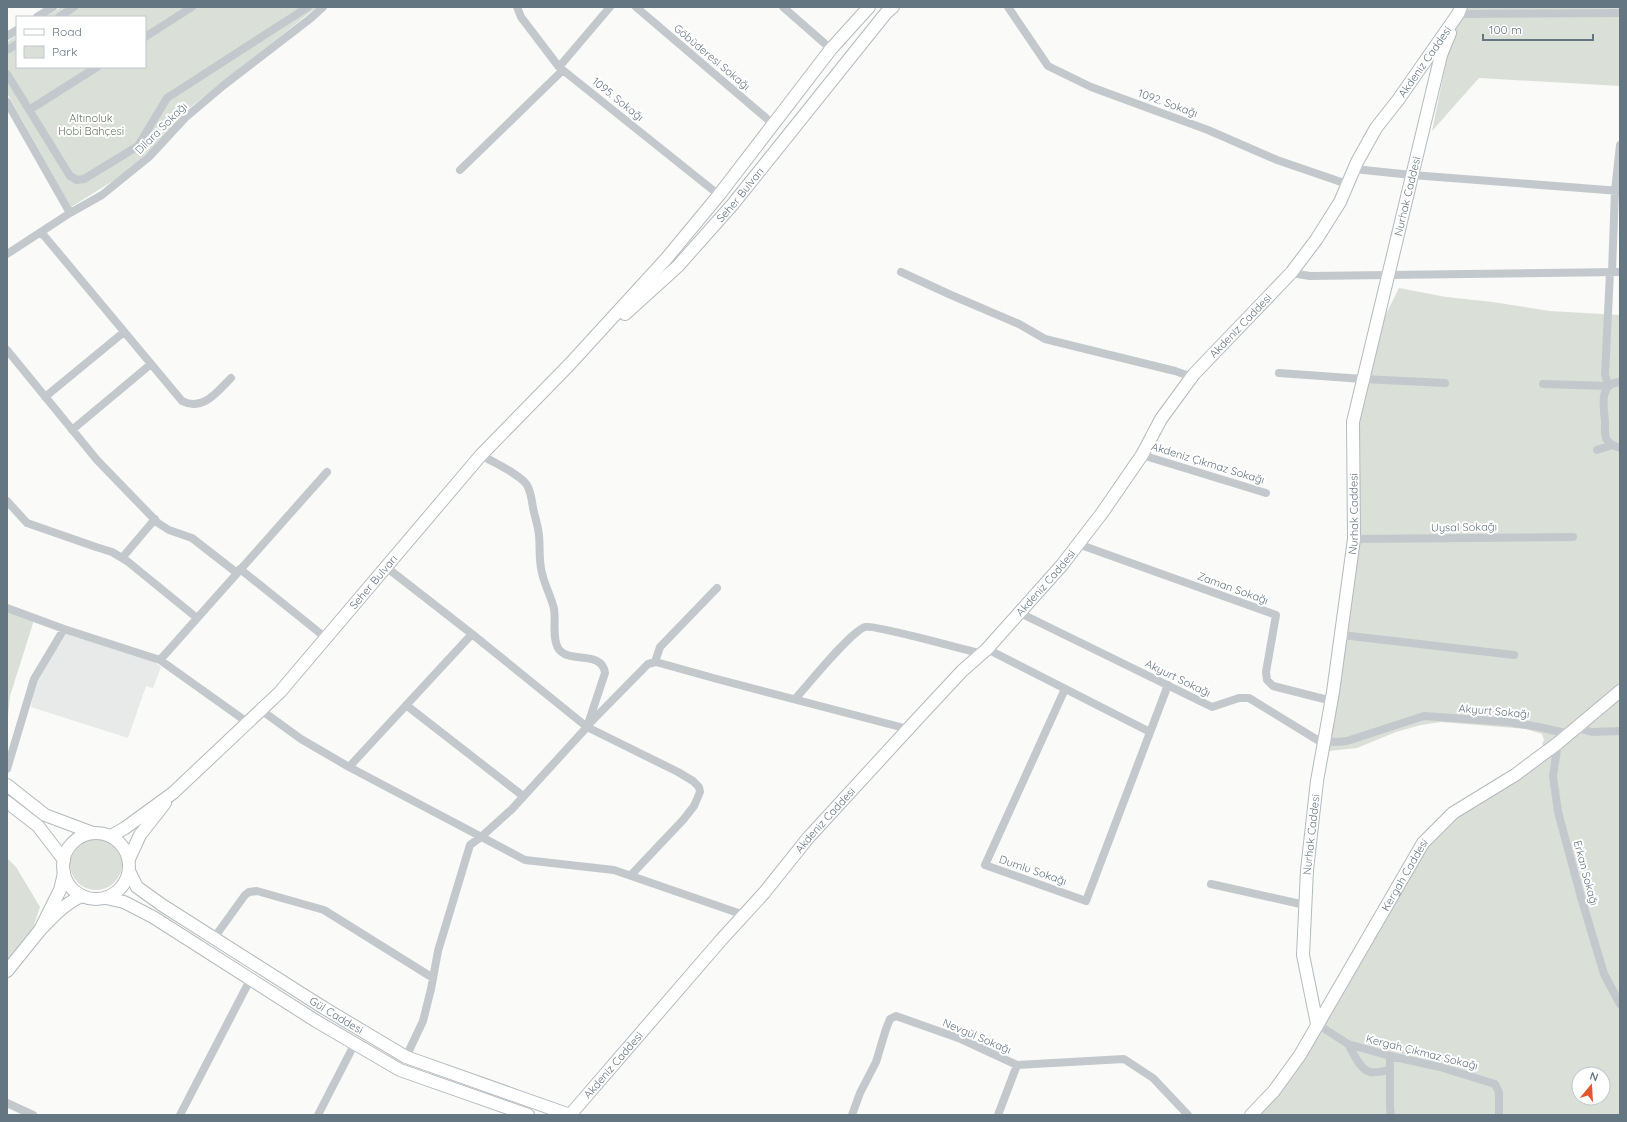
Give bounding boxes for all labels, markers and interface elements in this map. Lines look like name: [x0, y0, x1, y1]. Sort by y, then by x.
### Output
legend: [16, 16, 146, 68]
scale bar: [1483, 16, 1593, 42]
street label: Göbüderesi Sokağı: [671, 21, 753, 93]
text: 100 m: [1489, 22, 1522, 37]
street label: Akdeniz Caddesi: [1395, 23, 1454, 100]
text: Road: [52, 24, 82, 39]
text: Park: [52, 44, 77, 59]
street label: 1095. Sokağı: [589, 74, 647, 124]
street label: 1092. Sokağı: [1136, 86, 1200, 120]
street label: Dilara Sokağı: [132, 99, 190, 157]
park label: Altınoluk Hobi Bahçesi: [58, 111, 124, 138]
street label: Nurhak Caddesi: [1391, 155, 1423, 237]
street label: Seher Bulvarı: [713, 164, 767, 225]
street label: Akdeniz Caddesi: [1206, 291, 1274, 361]
street label: Akdeniz Çıkmaz Sokağı: [1150, 439, 1266, 487]
street label: Nurhak Caddesi: [1345, 473, 1361, 555]
street label: Uysal Sokağı: [1431, 519, 1497, 535]
street label: Akdeniz Caddesi: [1013, 547, 1078, 619]
street label: Seher Bulvarı: [346, 552, 400, 612]
street label: Zaman Sokağı: [1196, 569, 1270, 607]
street label: Akyurt Sokağı: [1143, 656, 1213, 700]
street label: Akyurt Sokağı: [1458, 701, 1530, 721]
street label: Akdeniz Caddesi: [792, 784, 858, 856]
street label: Nurhak Caddesi: [1300, 794, 1322, 875]
street label: Kergah Caddesi: [1378, 835, 1431, 913]
street label: Erkan Sokağı: [1571, 839, 1601, 907]
street label: Dumlu Sokağı: [997, 852, 1069, 888]
street label: Gül Caddesi: [307, 994, 366, 1037]
street label: Nevgül Sokağı: [941, 1015, 1013, 1057]
street label: Akdeniz Caddesi: [580, 1029, 646, 1101]
street label: Kergah Çıkmaz Sokağı: [1364, 1031, 1480, 1073]
north arrow: [1571, 1066, 1611, 1106]
text: N: [1588, 1069, 1600, 1084]

